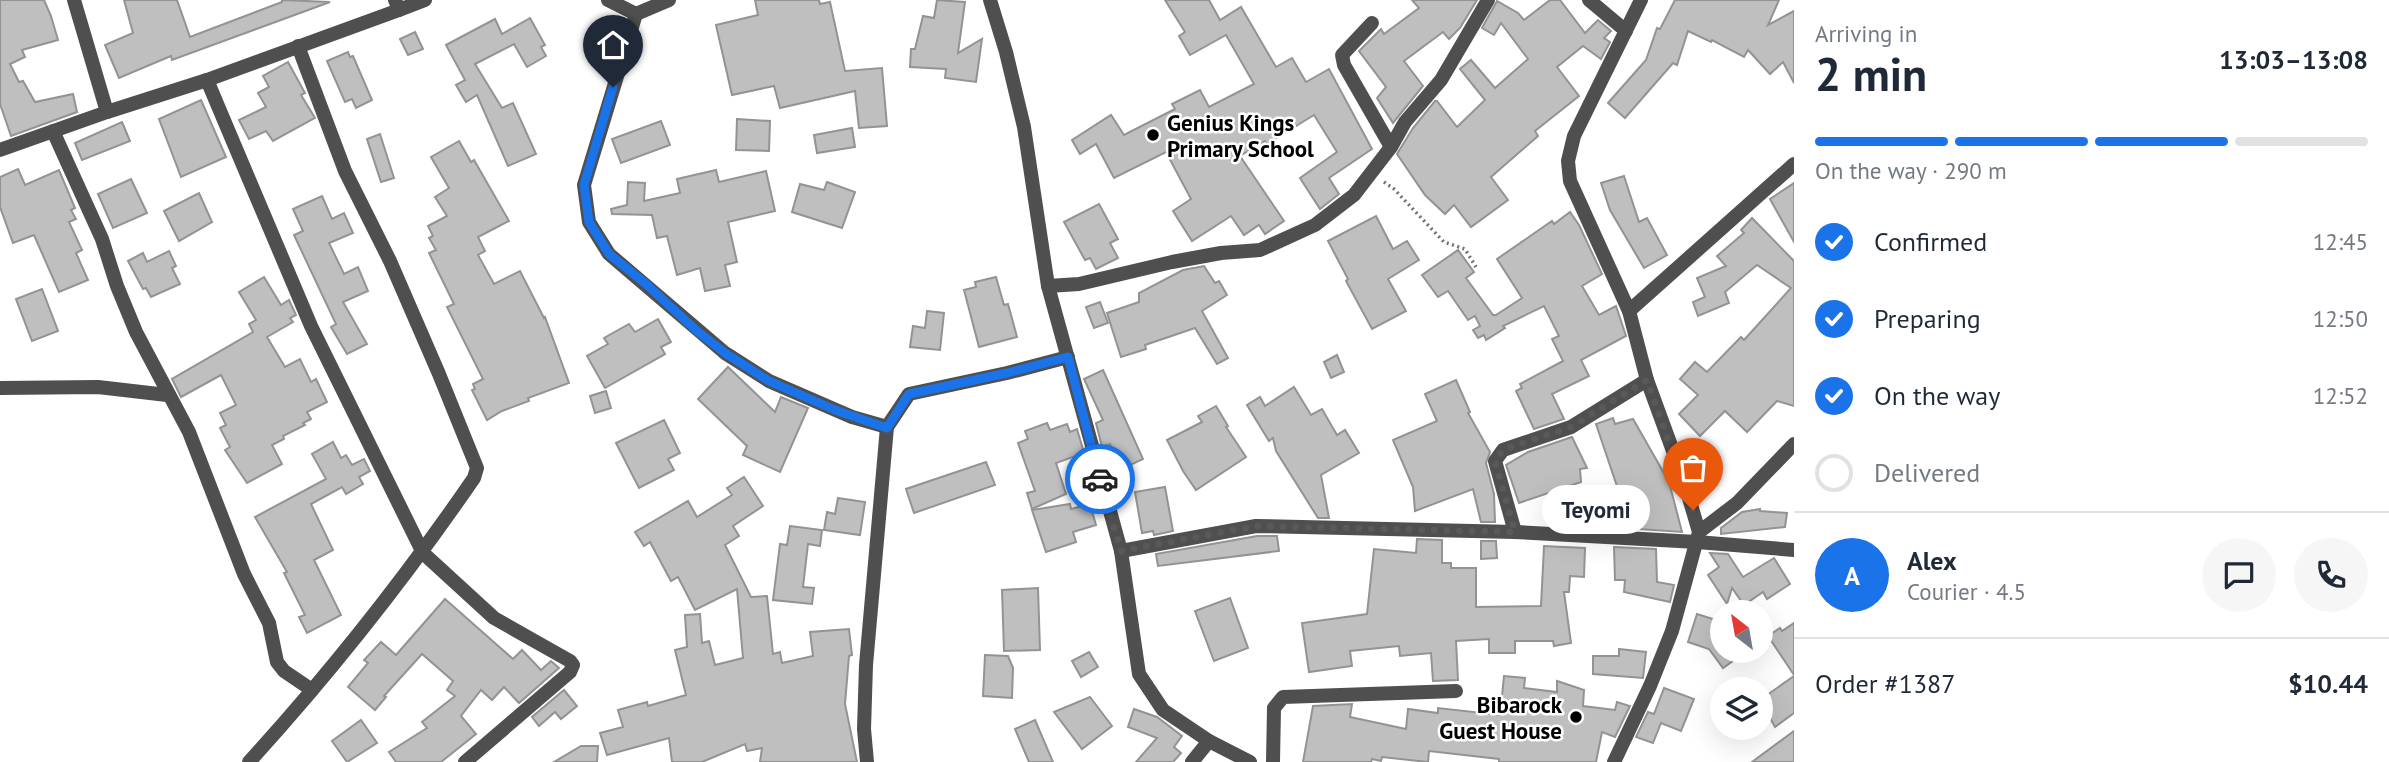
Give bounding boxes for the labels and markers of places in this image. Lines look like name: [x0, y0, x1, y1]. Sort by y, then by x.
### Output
pin: [583, 15, 643, 87]
place label: Genius Kings Primary School: [1167, 108, 1314, 163]
marker: Genius Kings Primary School: [1145, 127, 1161, 143]
pin: [1663, 438, 1723, 510]
callout: Teyomi: [1542, 486, 1651, 534]
place label: Bibarock Guest House: [1439, 690, 1563, 745]
marker: Bibarock Guest House: [1568, 709, 1584, 725]

